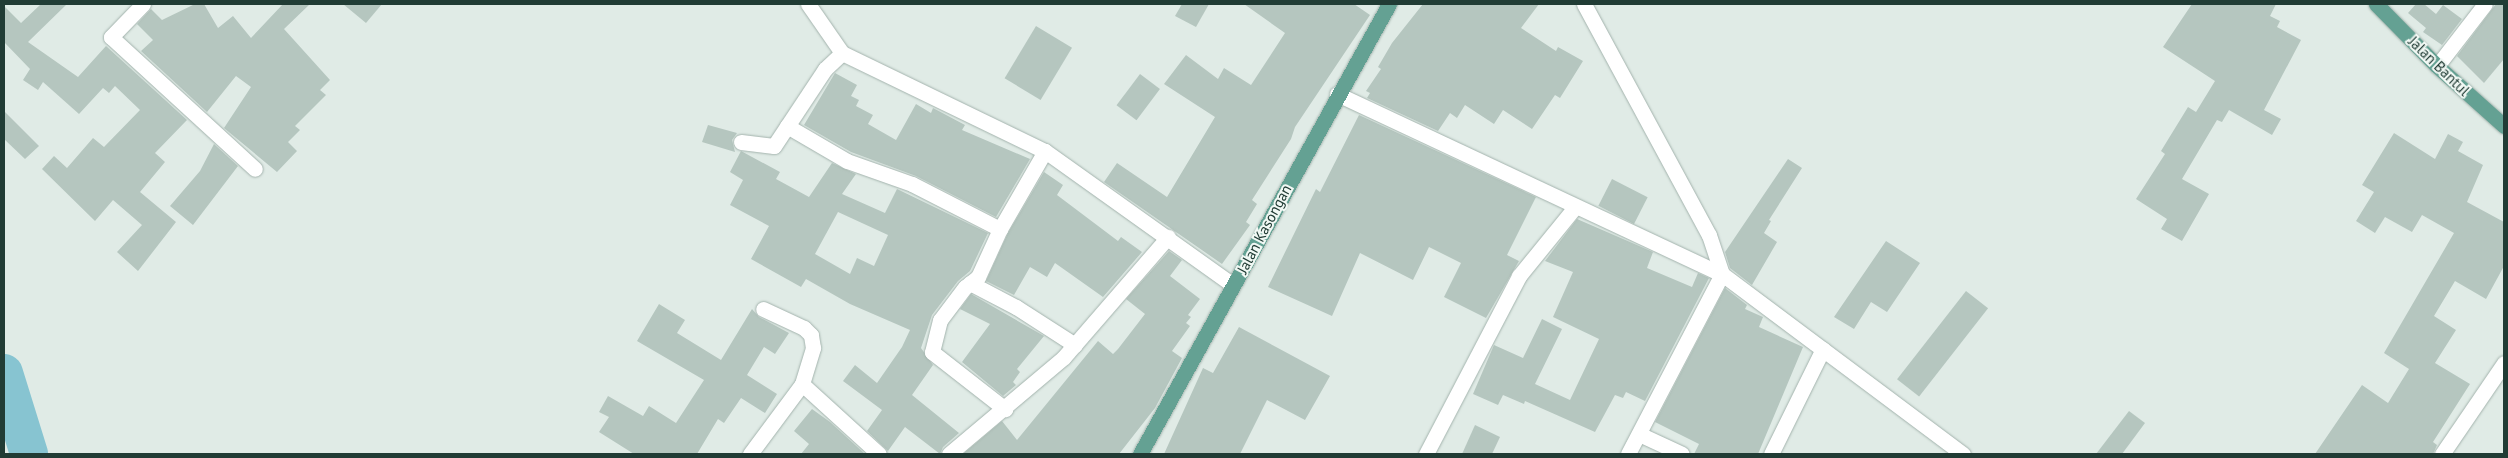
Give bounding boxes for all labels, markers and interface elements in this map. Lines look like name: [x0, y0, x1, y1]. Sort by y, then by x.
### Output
street label: Jalan Bantul: [2405, 33, 2473, 99]
street label: Jalan Kasongan: [1233, 181, 1295, 277]

